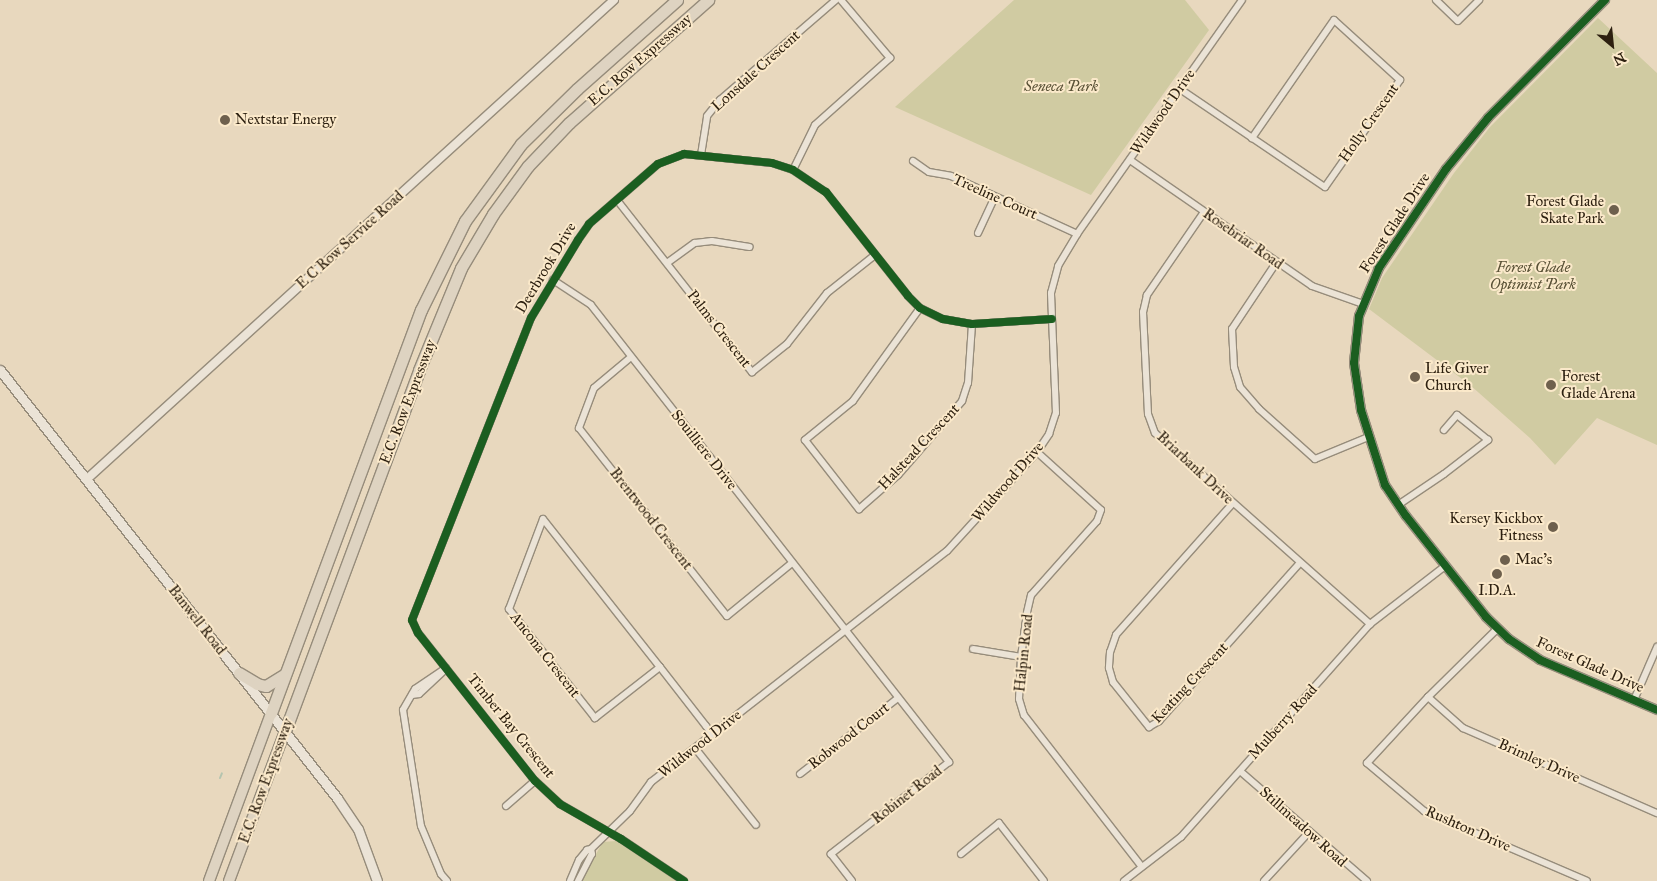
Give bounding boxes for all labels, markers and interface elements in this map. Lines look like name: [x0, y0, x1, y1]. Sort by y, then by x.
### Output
street label: E.C. Row Expressway: [584, 10, 696, 110]
north arrow: [1587, 20, 1637, 70]
street label: Lonsdale Crescent: [708, 26, 804, 116]
text: N: [1610, 48, 1629, 69]
street label: Wildwood Drive: [1127, 66, 1199, 158]
park label: Seneca Park: [1024, 78, 1098, 96]
street label: Holly Crescent: [1335, 80, 1403, 166]
place label: Nextstar Energy: [235, 111, 336, 129]
marker: Nextstar Energy: [219, 114, 231, 126]
street label: Forest Glade Drive: [1356, 169, 1434, 277]
street label: Treeline Court: [950, 170, 1040, 224]
street label: E C Row Service Road: [293, 187, 407, 293]
place label: Forest Glade Skate Park: [1526, 192, 1604, 227]
marker: Forest Glade Skate Park: [1608, 204, 1620, 216]
street label: Rosebriar Road: [1199, 205, 1287, 273]
street label: Deerbrook Drive: [512, 219, 580, 317]
park label: Forest Glade Optimist Park: [1490, 258, 1576, 293]
street label: Palms Crescent: [683, 287, 755, 371]
street label: E.C. Row Expressway: [376, 337, 440, 467]
place label: Life Giver Church: [1425, 359, 1488, 394]
place label: Forest Glade Arena: [1561, 367, 1636, 402]
marker: Life Giver Church: [1409, 371, 1421, 383]
marker: Forest Glade Arena: [1545, 379, 1557, 391]
street label: Halstead Crescent: [875, 400, 963, 494]
street label: Souilliere Drive: [667, 406, 741, 494]
street label: Briarbank Drive: [1153, 428, 1237, 508]
street label: Wildwood Drive: [968, 438, 1048, 526]
street label: Brentwood Crescent: [606, 465, 696, 573]
place label: Kersey Kickbox Fitness: [1449, 509, 1543, 544]
marker: Kersey Kickbox Fitness: [1547, 521, 1559, 533]
place label: Mac's: [1515, 551, 1552, 569]
marker: Mac's: [1499, 554, 1511, 566]
marker: I.D.A.: [1491, 568, 1503, 580]
street label: Banwell Road: [164, 582, 230, 658]
place label: I.D.A.: [1478, 582, 1516, 600]
street label: Ancona Crescent: [506, 609, 584, 701]
street label: Halpin Road: [1011, 613, 1037, 693]
street label: Forest Glade Drive: [1533, 633, 1647, 697]
street label: Keating Crescent: [1148, 639, 1232, 727]
street label: Timber Bay Crescent: [463, 670, 559, 782]
street label: Mulberry Road: [1245, 681, 1321, 763]
street label: Robwood Court: [805, 699, 893, 773]
street label: Wildwood Drive: [655, 706, 745, 782]
street label: E.C. Row Expressway: [235, 716, 297, 846]
street label: Brimley Drive: [1495, 735, 1583, 787]
street label: Robinet Road: [868, 762, 946, 828]
street label: Stillmeadow Road: [1256, 783, 1350, 871]
street label: Rushton Drive: [1423, 802, 1513, 856]

